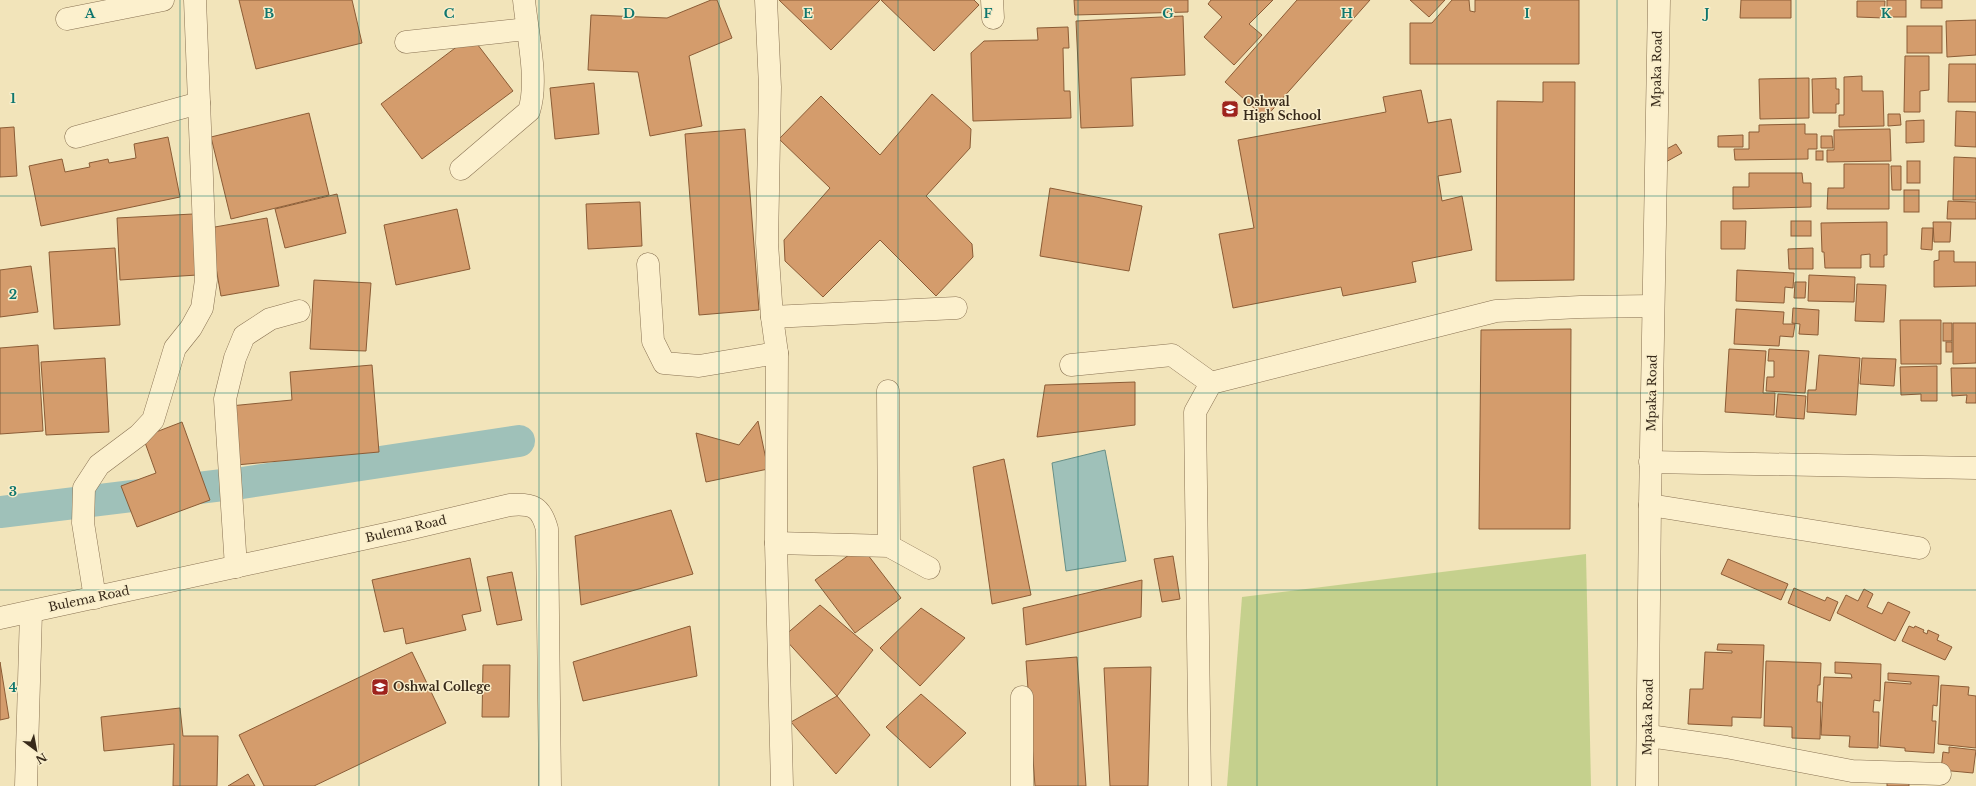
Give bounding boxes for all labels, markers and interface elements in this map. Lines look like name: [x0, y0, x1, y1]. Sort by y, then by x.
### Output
text: A: [84, 5, 96, 22]
text: B: [264, 5, 274, 22]
text: C: [444, 5, 455, 22]
text: D: [623, 5, 635, 22]
text: E: [803, 5, 813, 22]
text: F: [984, 5, 993, 22]
text: G: [1162, 5, 1174, 22]
text: H: [1341, 5, 1353, 22]
text: I: [1524, 5, 1530, 22]
text: J: [1701, 5, 1710, 22]
text: K: [1881, 5, 1892, 22]
street label: Mpaka Road: [1648, 30, 1665, 108]
text: 1: [10, 90, 16, 107]
place label: Oshwal High School: [1243, 94, 1322, 123]
school or university icon: Oshwal High School: [1220, 99, 1240, 119]
text: 2: [9, 286, 17, 303]
street label: Mpaka Road: [1643, 354, 1660, 432]
text: 3: [9, 483, 17, 500]
street label: Bulema Road: [364, 512, 448, 545]
street label: Bulema Road: [47, 583, 131, 614]
school or university icon: Oshwal College: [370, 677, 390, 697]
street label: Mpaka Road: [1639, 678, 1656, 756]
text: 4: [9, 679, 18, 696]
place label: Oshwal College: [393, 679, 491, 694]
north arrow: [16, 730, 56, 770]
text: N: [33, 750, 49, 768]

